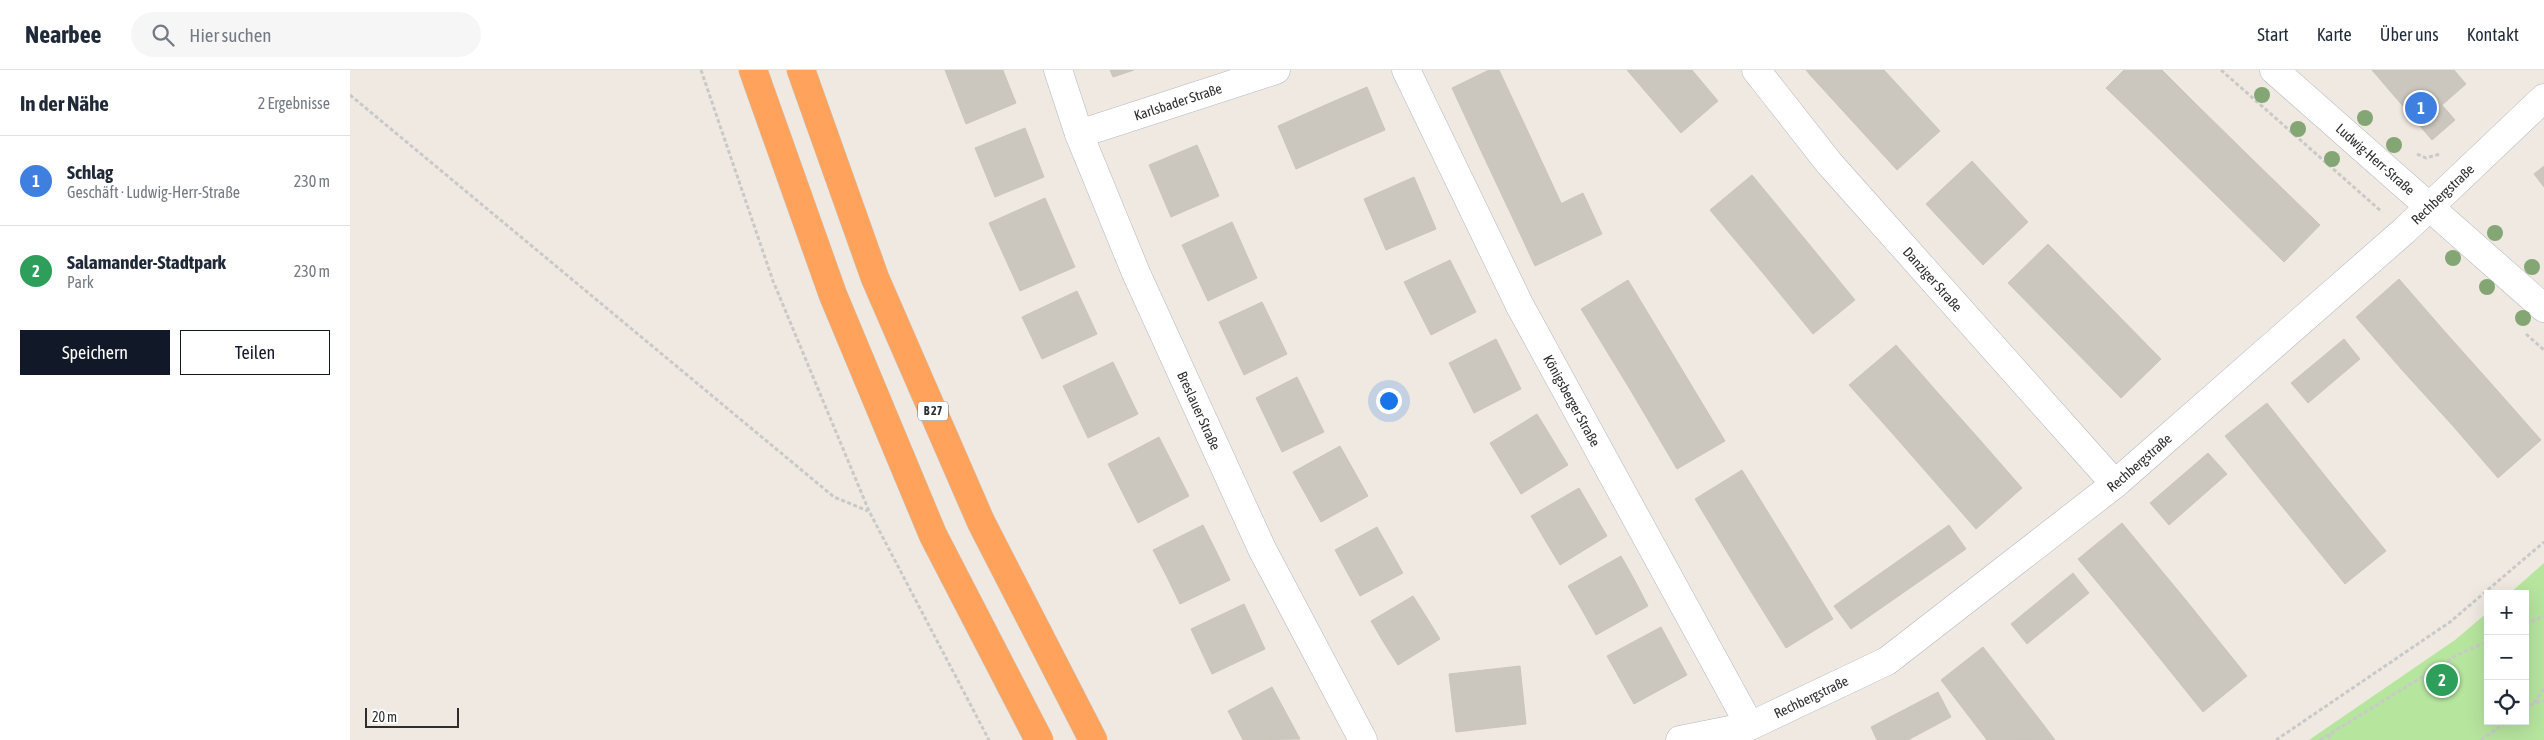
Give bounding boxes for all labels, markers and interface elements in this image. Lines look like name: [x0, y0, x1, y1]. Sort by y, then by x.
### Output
search box: [131, 12, 481, 57]
text: Nearbee: [25, 21, 101, 48]
icon: search: [149, 21, 177, 49]
text: Hier suchen: [189, 24, 272, 46]
text: Start: [2257, 24, 2289, 45]
text: Karte: [2317, 24, 2352, 45]
text: Über uns: [2380, 24, 2439, 45]
text: Kontakt: [2467, 24, 2519, 45]
street label: Karlsbader Straße: [1132, 80, 1224, 124]
pin: 1: [2405, 89, 2437, 127]
text: In der Nähe: [20, 91, 109, 115]
text: 2 Ergebnisse: [258, 94, 330, 112]
street label: Ludwig-Herr-Straße: [2333, 120, 2418, 198]
text: Schlag: [67, 161, 113, 183]
street label: Rechbergstraße: [2408, 161, 2477, 228]
text: 1: [32, 172, 40, 190]
text: 230 m: [294, 172, 330, 190]
text: Geschäft · Ludwig-Herr-Straße: [67, 183, 240, 201]
street label: Danziger Straße: [1900, 244, 1965, 315]
text: Salamander-Stadtpark: [67, 251, 226, 273]
text: 2: [32, 262, 40, 280]
text: 230 m: [294, 262, 330, 280]
text: Park: [67, 273, 94, 291]
button: Speichern: [20, 330, 170, 375]
button: Teilen: [180, 330, 330, 375]
street label: Königsberger Straße: [1540, 352, 1603, 449]
street label: Breslauer Straße: [1174, 369, 1224, 453]
your location: [1376, 388, 1402, 414]
road number: B 27: [918, 402, 948, 421]
street label: Rechbergstraße: [2104, 430, 2175, 495]
map controls: [2484, 590, 2529, 725]
button: +: [2484, 590, 2529, 635]
button: −: [2484, 635, 2529, 680]
pin: 2: [2426, 661, 2458, 699]
street label: Rechbergstraße: [1771, 673, 1851, 721]
button: locate: [2484, 680, 2529, 725]
scale bar: [365, 705, 459, 728]
text: 20 m: [372, 709, 397, 725]

